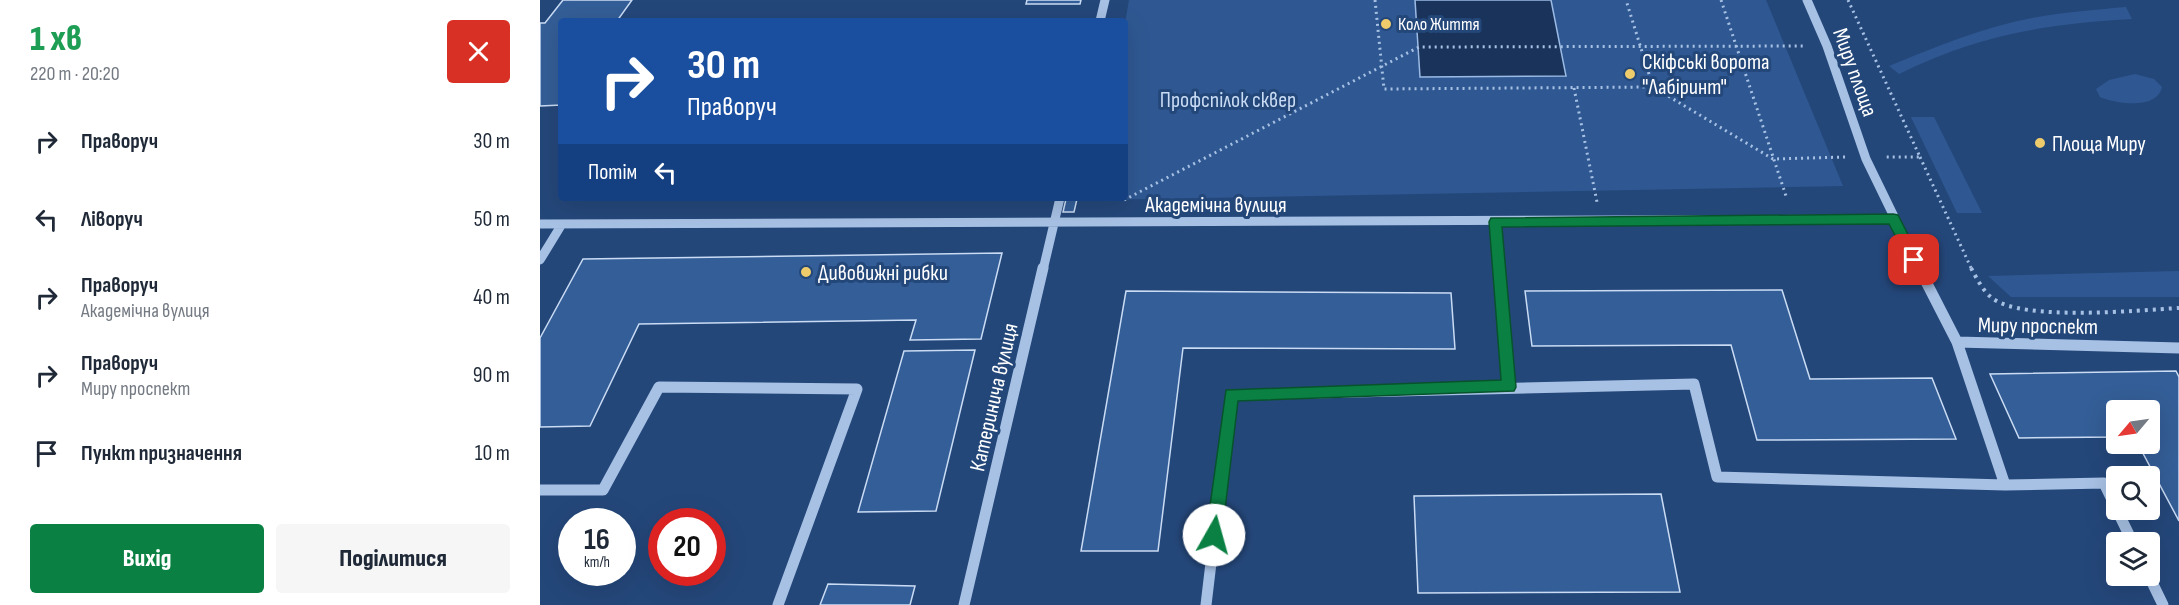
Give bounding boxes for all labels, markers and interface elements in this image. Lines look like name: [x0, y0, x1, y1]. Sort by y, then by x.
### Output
place label: Коло Життя: [1398, 14, 1480, 35]
marker: Коло Життя: [1379, 17, 1393, 31]
text: 1 хв: [30, 18, 82, 61]
button: close: [447, 20, 510, 83]
street label: Миру площа: [1826, 25, 1883, 120]
text: 30 m: [687, 40, 760, 91]
icon: right: [588, 42, 666, 120]
place label: Скіфські ворота "Лабіринт": [1642, 49, 1770, 101]
text: 220 m · 20:20: [30, 62, 120, 86]
marker: Скіфські ворота "Лабіринт": [1623, 67, 1637, 81]
park label: Профспілок сквер: [1160, 87, 1296, 114]
text: Праворуч: [687, 91, 777, 123]
icon: right: [30, 125, 63, 158]
text: Праворуч: [81, 128, 158, 155]
text: 30 m: [473, 128, 510, 155]
place label: Площа Миру: [2052, 131, 2146, 158]
marker: Площа Миру: [2033, 136, 2047, 150]
icon: left: [649, 156, 682, 189]
text: Потім: [588, 159, 637, 186]
street label: Академічна вулиця: [1144, 192, 1287, 219]
icon: left: [30, 203, 63, 236]
text: Ліворуч: [81, 206, 143, 233]
text: 50 m: [474, 206, 510, 233]
pin: [1888, 234, 1939, 285]
icon: arrive: [1897, 243, 1930, 276]
place label: Дивовижні рибки: [818, 260, 948, 287]
marker: Дивовижні рибки: [799, 265, 813, 279]
text: Праворуч: [81, 272, 158, 299]
icon: right: [30, 281, 63, 314]
text: 40 m: [473, 284, 510, 311]
text: Академічна вулиця: [81, 299, 210, 323]
street label: Миру проспект: [1978, 312, 2098, 341]
street label: Катеринича вулиця: [964, 321, 1025, 474]
text: Праворуч: [81, 350, 158, 377]
icon: right: [30, 359, 63, 392]
text: 90 m: [473, 362, 510, 389]
text: Миру проспект: [81, 377, 190, 401]
north arrow: [2106, 400, 2160, 454]
map controls: [2106, 400, 2160, 586]
icon: arrive: [30, 437, 63, 470]
text: Пункт призначення: [81, 440, 242, 467]
text: 10 m: [475, 440, 510, 467]
button: search: [2106, 466, 2160, 520]
position arrow: [1182, 503, 1246, 567]
speed limit sign: 20: [648, 508, 726, 586]
text: 16: [584, 522, 610, 558]
button: Вихід: [30, 524, 264, 593]
button: Поділитися: [276, 524, 510, 593]
button: layers: [2106, 532, 2160, 586]
text: km/h: [584, 553, 610, 572]

